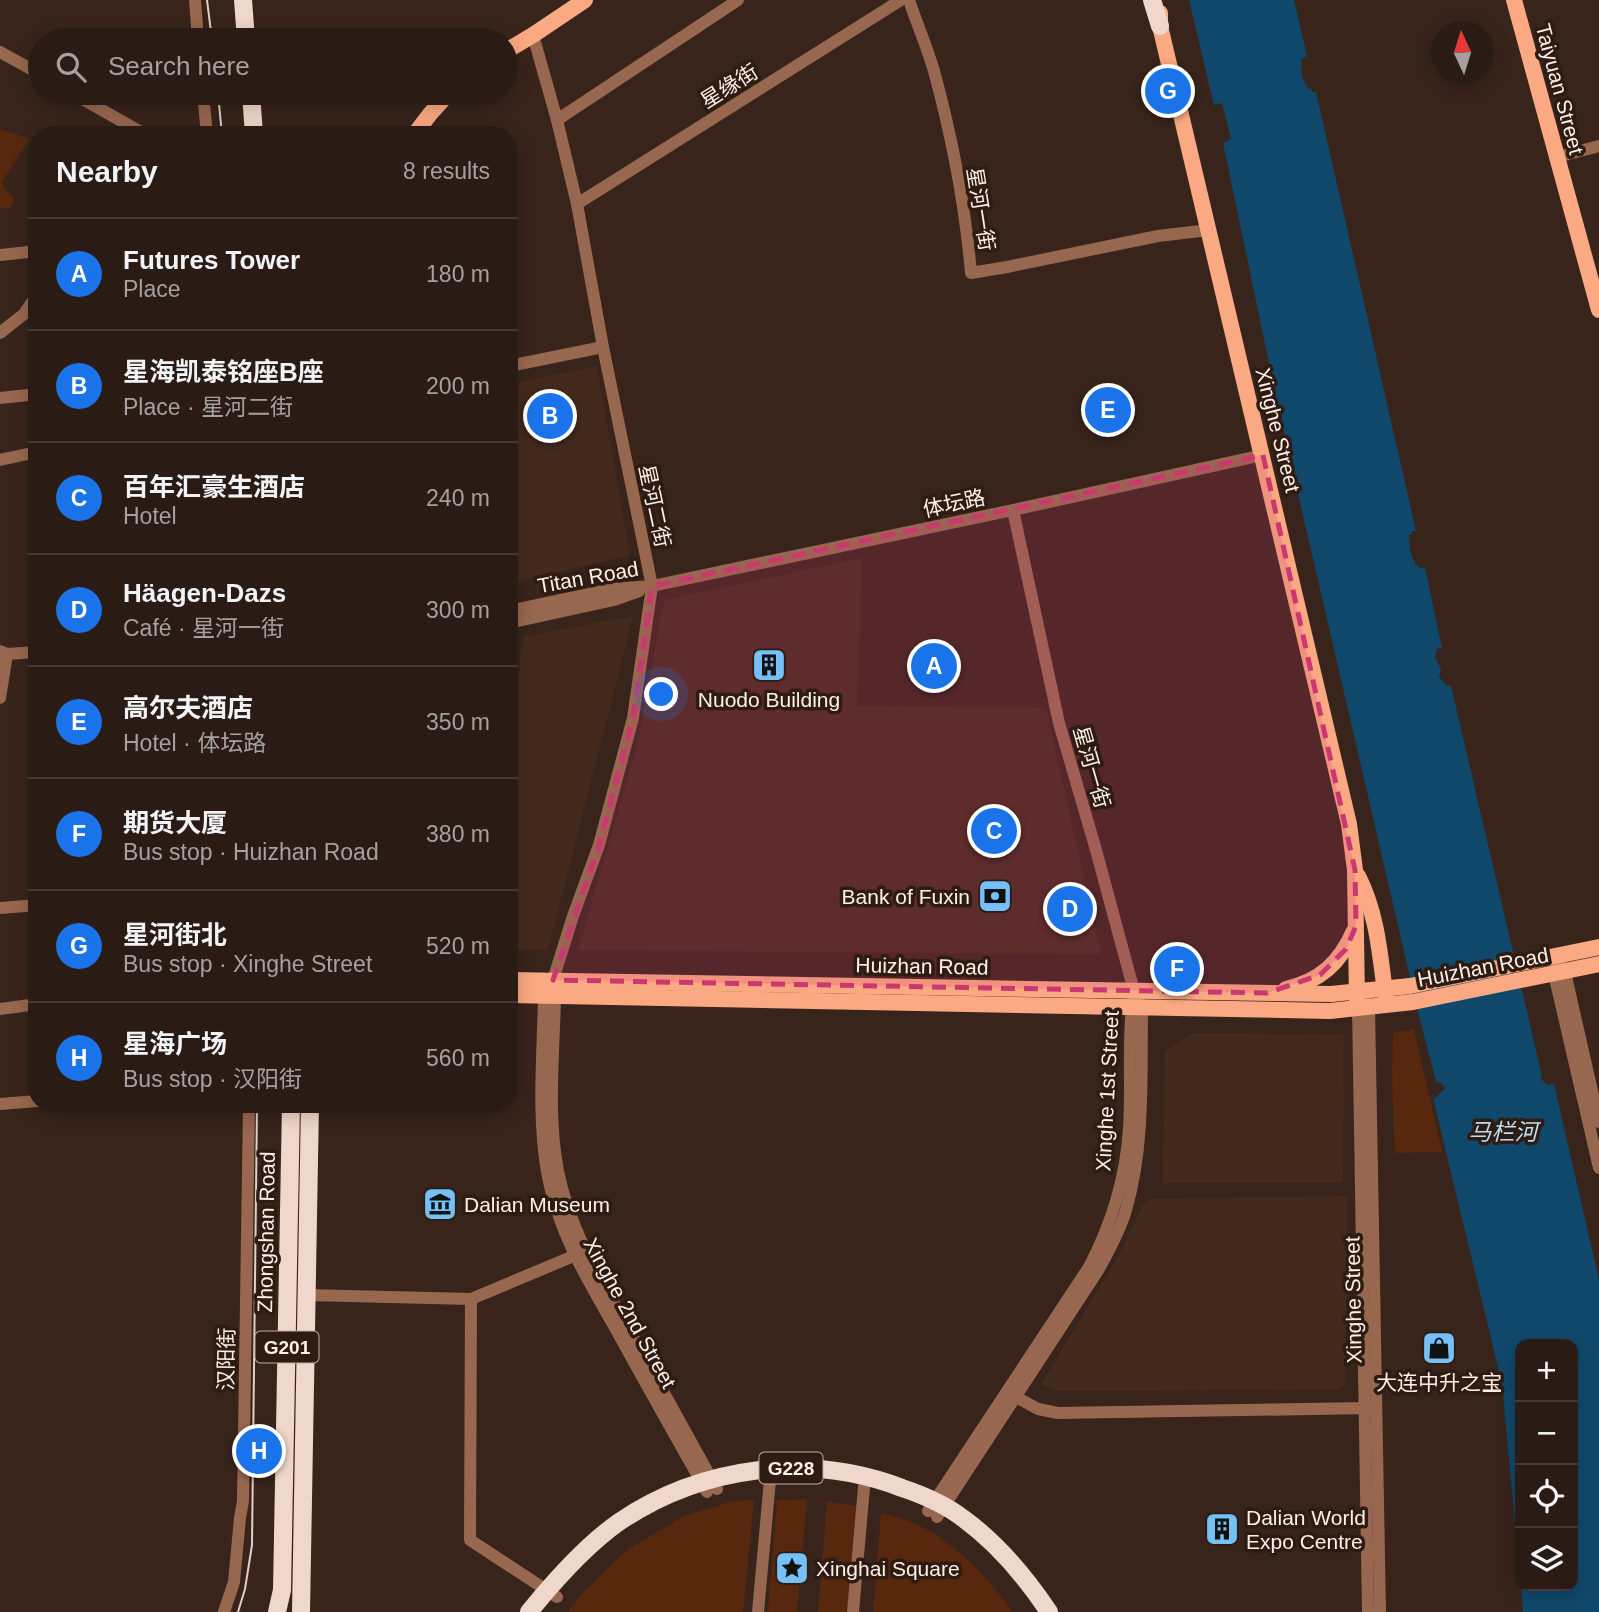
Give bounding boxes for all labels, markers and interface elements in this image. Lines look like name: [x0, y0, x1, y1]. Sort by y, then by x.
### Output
north arrow: [1431, 21, 1494, 84]
street label: Taiyuan Street: [1532, 21, 1589, 157]
search box: [28, 28, 518, 105]
icon: search: [52, 48, 90, 86]
text: Search here: [108, 51, 250, 81]
street label: 星缘街: [696, 60, 762, 112]
pin: G: [1145, 65, 1191, 117]
text: Nearby: [56, 155, 158, 188]
text: 8 results: [403, 158, 490, 184]
street label: 星河一街: [963, 166, 999, 252]
text: Futures Tower: [123, 245, 300, 275]
text: A: [71, 261, 87, 287]
text: 180 m: [426, 261, 490, 287]
text: Place: [123, 276, 181, 302]
text: 星海凯泰铭座B座: [123, 357, 324, 387]
street label: Xinghe Street: [1251, 365, 1305, 495]
text: B: [71, 373, 87, 399]
text: 200 m: [426, 373, 490, 399]
pin: E: [1085, 384, 1131, 436]
pin: B: [527, 390, 573, 442]
text: Place · 星河二街: [123, 394, 293, 420]
street label: 星河二街: [635, 463, 675, 549]
text: 百年汇豪生酒店: [123, 472, 305, 502]
text: C: [71, 485, 87, 511]
text: 240 m: [426, 485, 490, 511]
street label: 体坛路: [921, 485, 987, 521]
text: Hotel: [123, 503, 177, 529]
street label: Titan Road: [536, 557, 640, 597]
text: Häagen-Dazs: [123, 578, 286, 608]
text: D: [71, 597, 87, 623]
text: 300 m: [426, 597, 490, 623]
text: Café · 星河一街: [123, 615, 284, 641]
pin: A: [911, 640, 957, 692]
building icon: Nuodo Building: [750, 646, 788, 684]
your location: [644, 677, 678, 711]
place label: Nuodo Building: [698, 688, 840, 711]
text: 高尔夫酒店: [123, 693, 253, 723]
text: E: [71, 709, 87, 735]
text: 350 m: [426, 709, 490, 735]
street label: 星河一街: [1069, 723, 1115, 811]
text: Hotel · 体坛路: [123, 730, 266, 756]
pin: C: [971, 805, 1017, 857]
text: 期货大厦: [123, 808, 227, 838]
text: F: [72, 821, 86, 847]
text: 380 m: [426, 821, 490, 847]
text: Bus stop · Huizhan Road: [123, 839, 379, 865]
bank icon: Bank of Fuxin: [976, 877, 1014, 915]
pin: D: [1047, 883, 1093, 935]
place label: Bank of Fuxin: [842, 885, 970, 908]
text: 星河街北: [123, 920, 227, 950]
text: G: [70, 933, 88, 959]
text: 520 m: [426, 933, 490, 959]
pin: F: [1154, 943, 1200, 995]
street label: Huizhan Road: [1415, 943, 1551, 991]
text: Bus stop · Xinghe Street: [123, 951, 372, 977]
street label: Huizhan Road: [855, 953, 989, 979]
street label: Xinghe 1st Street: [1091, 1010, 1123, 1172]
text: 星海广场: [123, 1029, 227, 1059]
text: H: [71, 1045, 87, 1071]
text: 560 m: [426, 1045, 490, 1071]
text: Bus stop · 汉阳街: [123, 1066, 302, 1092]
water label: 马栏河: [1469, 1119, 1542, 1145]
street label: Zhongshan Road: [253, 1151, 279, 1313]
museum icon: Dalian Museum: [421, 1185, 459, 1223]
place label: Dalian Museum: [464, 1193, 610, 1216]
street label: Xinghe 2nd Street: [579, 1234, 681, 1392]
street label: Xinghe Street: [1340, 1236, 1366, 1364]
street label: 汉阳街: [214, 1327, 238, 1391]
shop icon: 大连中升之宝: [1420, 1329, 1458, 1367]
road number: G201: [256, 1331, 318, 1362]
map controls: [1515, 1339, 1578, 1591]
button: +: [1515, 1339, 1578, 1402]
place label: 大连中升之宝: [1376, 1371, 1502, 1394]
button: −: [1515, 1402, 1578, 1465]
pin: H: [236, 1425, 282, 1477]
road number: G228: [760, 1452, 822, 1484]
button: locate: [1515, 1465, 1578, 1528]
place label: Dalian World Expo Centre: [1246, 1506, 1366, 1553]
building icon: Dalian World Expo Centre: [1203, 1510, 1241, 1548]
button: layers: [1515, 1528, 1578, 1591]
place icon: Xinghai Square: [773, 1549, 811, 1587]
place label: Xinghai Square: [816, 1557, 960, 1580]

